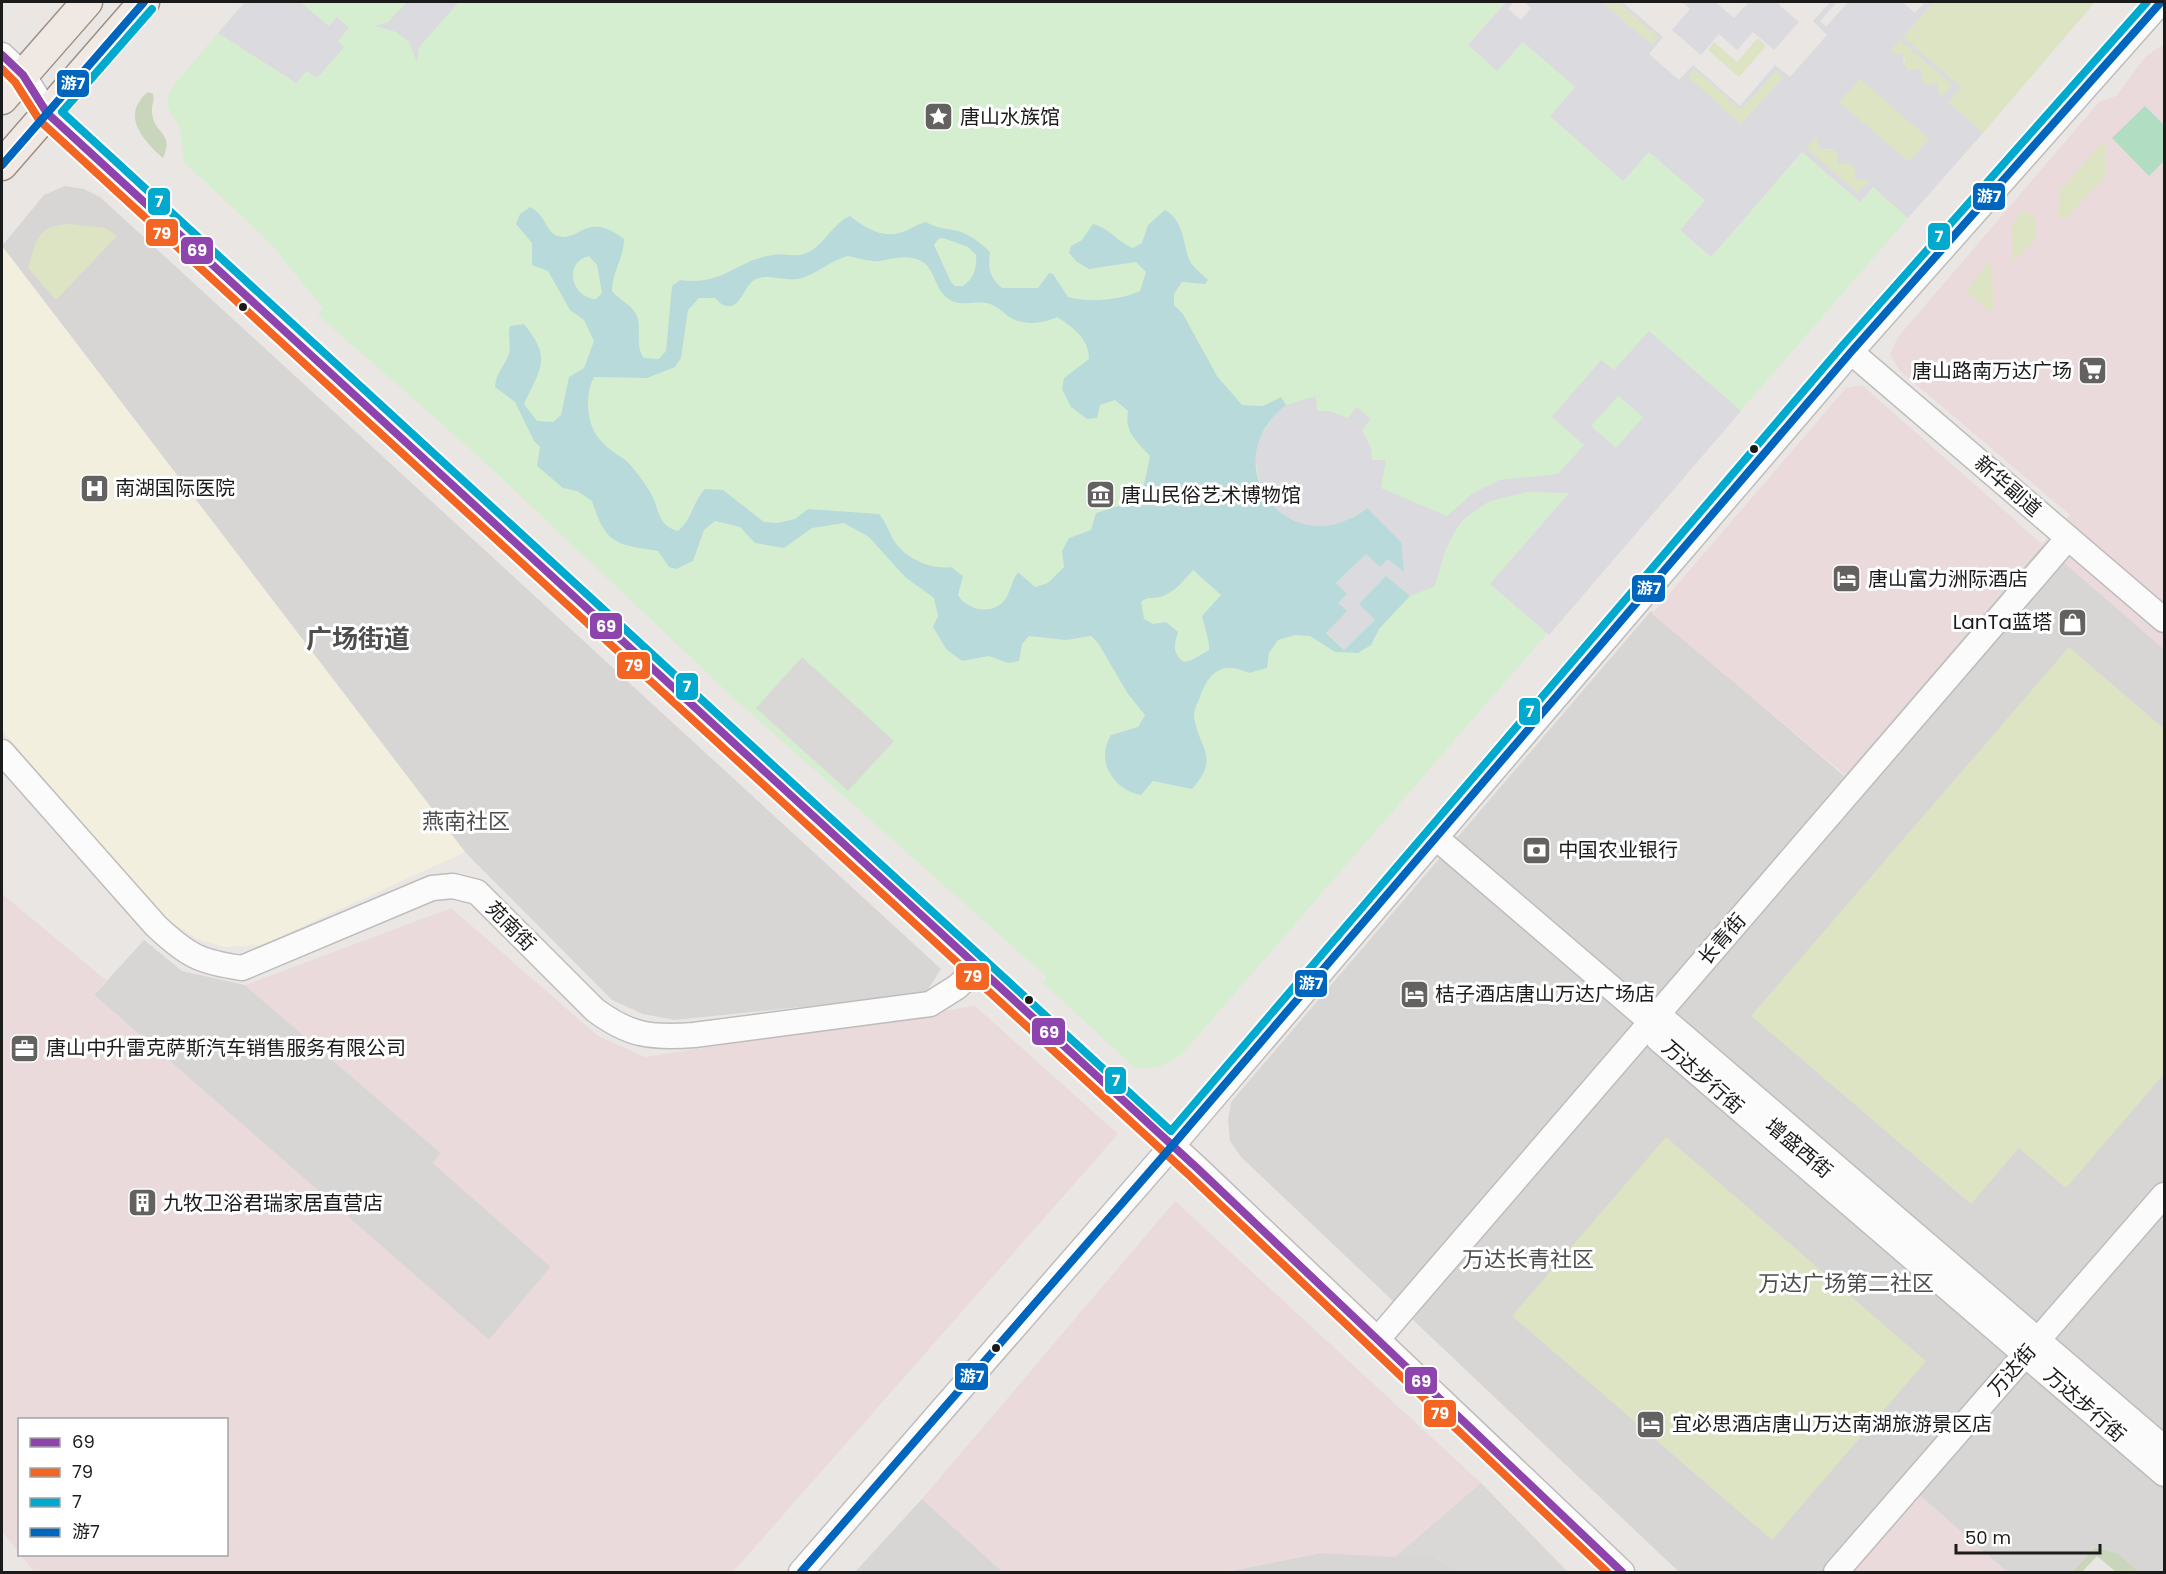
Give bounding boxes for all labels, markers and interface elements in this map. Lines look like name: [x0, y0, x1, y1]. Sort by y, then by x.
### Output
line badge: 游7: [56, 69, 90, 98]
text: 游7: [61, 72, 86, 95]
place icon: 唐山水族馆: [923, 101, 955, 133]
place label: 唐山水族馆: [960, 103, 1060, 131]
line badge: 游7: [1972, 182, 2006, 211]
text: 游7: [1977, 185, 2002, 208]
line badge: 7: [147, 187, 171, 216]
text: 7: [155, 190, 164, 213]
line badge: 79: [145, 218, 179, 247]
text: 79: [153, 222, 171, 245]
line badge: 7: [1927, 222, 1951, 251]
text: 7: [1935, 225, 1944, 248]
line badge: 69: [180, 236, 214, 265]
text: 69: [187, 239, 207, 262]
unlabelled marker: [237, 301, 249, 313]
supermarket icon: 唐山路南万达广场: [2077, 355, 2109, 387]
place label: 唐山路南万达广场: [1912, 357, 2072, 385]
unlabelled marker: [1748, 443, 1760, 455]
street label: 新华副道: [1969, 449, 2047, 523]
hospital icon: 南湖国际医院: [78, 472, 110, 504]
place label: 南湖国际医院: [115, 474, 235, 502]
museum icon: 唐山民俗艺术博物馆: [1084, 479, 1116, 511]
place label: 唐山民俗艺术博物馆: [1121, 481, 1301, 509]
hotel icon: 唐山富力洲际酒店: [1831, 563, 1863, 595]
place label: 唐山富力洲际酒店: [1868, 565, 2028, 593]
line badge: 游7: [1631, 574, 1666, 603]
text: 游7: [1637, 577, 1662, 600]
shop icon: LanTa蓝塔: [2057, 606, 2089, 638]
place label: LanTa蓝塔: [1953, 608, 2052, 636]
line badge: 69: [589, 612, 623, 640]
text: 69: [596, 615, 616, 638]
district label: 广场街道: [306, 621, 410, 657]
line badge: 79: [616, 651, 651, 680]
text: 79: [625, 654, 643, 677]
line badge: 7: [675, 672, 699, 701]
text: 7: [683, 675, 692, 698]
line badge: 7: [1518, 697, 1541, 726]
text: 7: [1526, 700, 1535, 723]
district label: 燕南社区: [422, 806, 510, 837]
bank icon: 中国农业银行: [1521, 834, 1553, 866]
place label: 中国农业银行: [1558, 836, 1678, 864]
street label: 苑南街: [480, 895, 542, 957]
street label: 长青街: [1692, 907, 1752, 971]
line badge: 79: [955, 962, 990, 991]
text: 79: [964, 965, 982, 988]
line badge: 游7: [1294, 969, 1328, 998]
text: 游7: [1299, 972, 1324, 995]
hotel icon: 桔子酒店唐山万达广场店: [1398, 978, 1430, 1010]
place label: 桔子酒店唐山万达广场店: [1435, 980, 1655, 1008]
unlabelled marker: [1023, 994, 1035, 1006]
line badge: 69: [1031, 1017, 1066, 1046]
text: 69: [1039, 1021, 1059, 1044]
office icon: 唐山中升雷克萨斯汽车销售服务有限公司: [9, 1032, 41, 1064]
place label: 唐山中升雷克萨斯汽车销售服务有限公司: [46, 1034, 406, 1062]
street label: 万达步行街: [1656, 1034, 1750, 1120]
line badge: 7: [1104, 1066, 1127, 1095]
text: 7: [1112, 1069, 1121, 1092]
street label: 增盛西街: [1759, 1112, 1839, 1184]
building icon: 九牧卫浴君瑞家居直营店: [126, 1187, 158, 1219]
place label: 九牧卫浴君瑞家居直营店: [163, 1189, 383, 1217]
district label: 万达长青社区: [1462, 1244, 1594, 1275]
district label: 万达广场第二社区: [1758, 1268, 1934, 1299]
street label: 万达街: [1982, 1338, 2042, 1402]
unlabelled marker: [990, 1342, 1002, 1354]
line badge: 游7: [954, 1362, 989, 1391]
street label: 万达步行街: [2038, 1362, 2132, 1448]
text: 游7: [960, 1365, 985, 1388]
line badge: 69: [1404, 1366, 1438, 1395]
text: 69: [1411, 1370, 1431, 1393]
line badge: 79: [1423, 1399, 1457, 1428]
text: 79: [1431, 1402, 1449, 1425]
hotel icon: 宜必思酒店唐山万达南湖旅游景区店: [1635, 1408, 1667, 1440]
place label: 宜必思酒店唐山万达南湖旅游景区店: [1672, 1410, 1992, 1438]
legend: [18, 1418, 228, 1556]
text: 69: [72, 1429, 95, 1454]
text: 79: [72, 1459, 93, 1484]
text: 7: [72, 1489, 82, 1514]
scale bar: [1956, 1517, 2100, 1555]
text: 游7: [72, 1519, 100, 1544]
text: 50 m: [1965, 1525, 2011, 1550]

